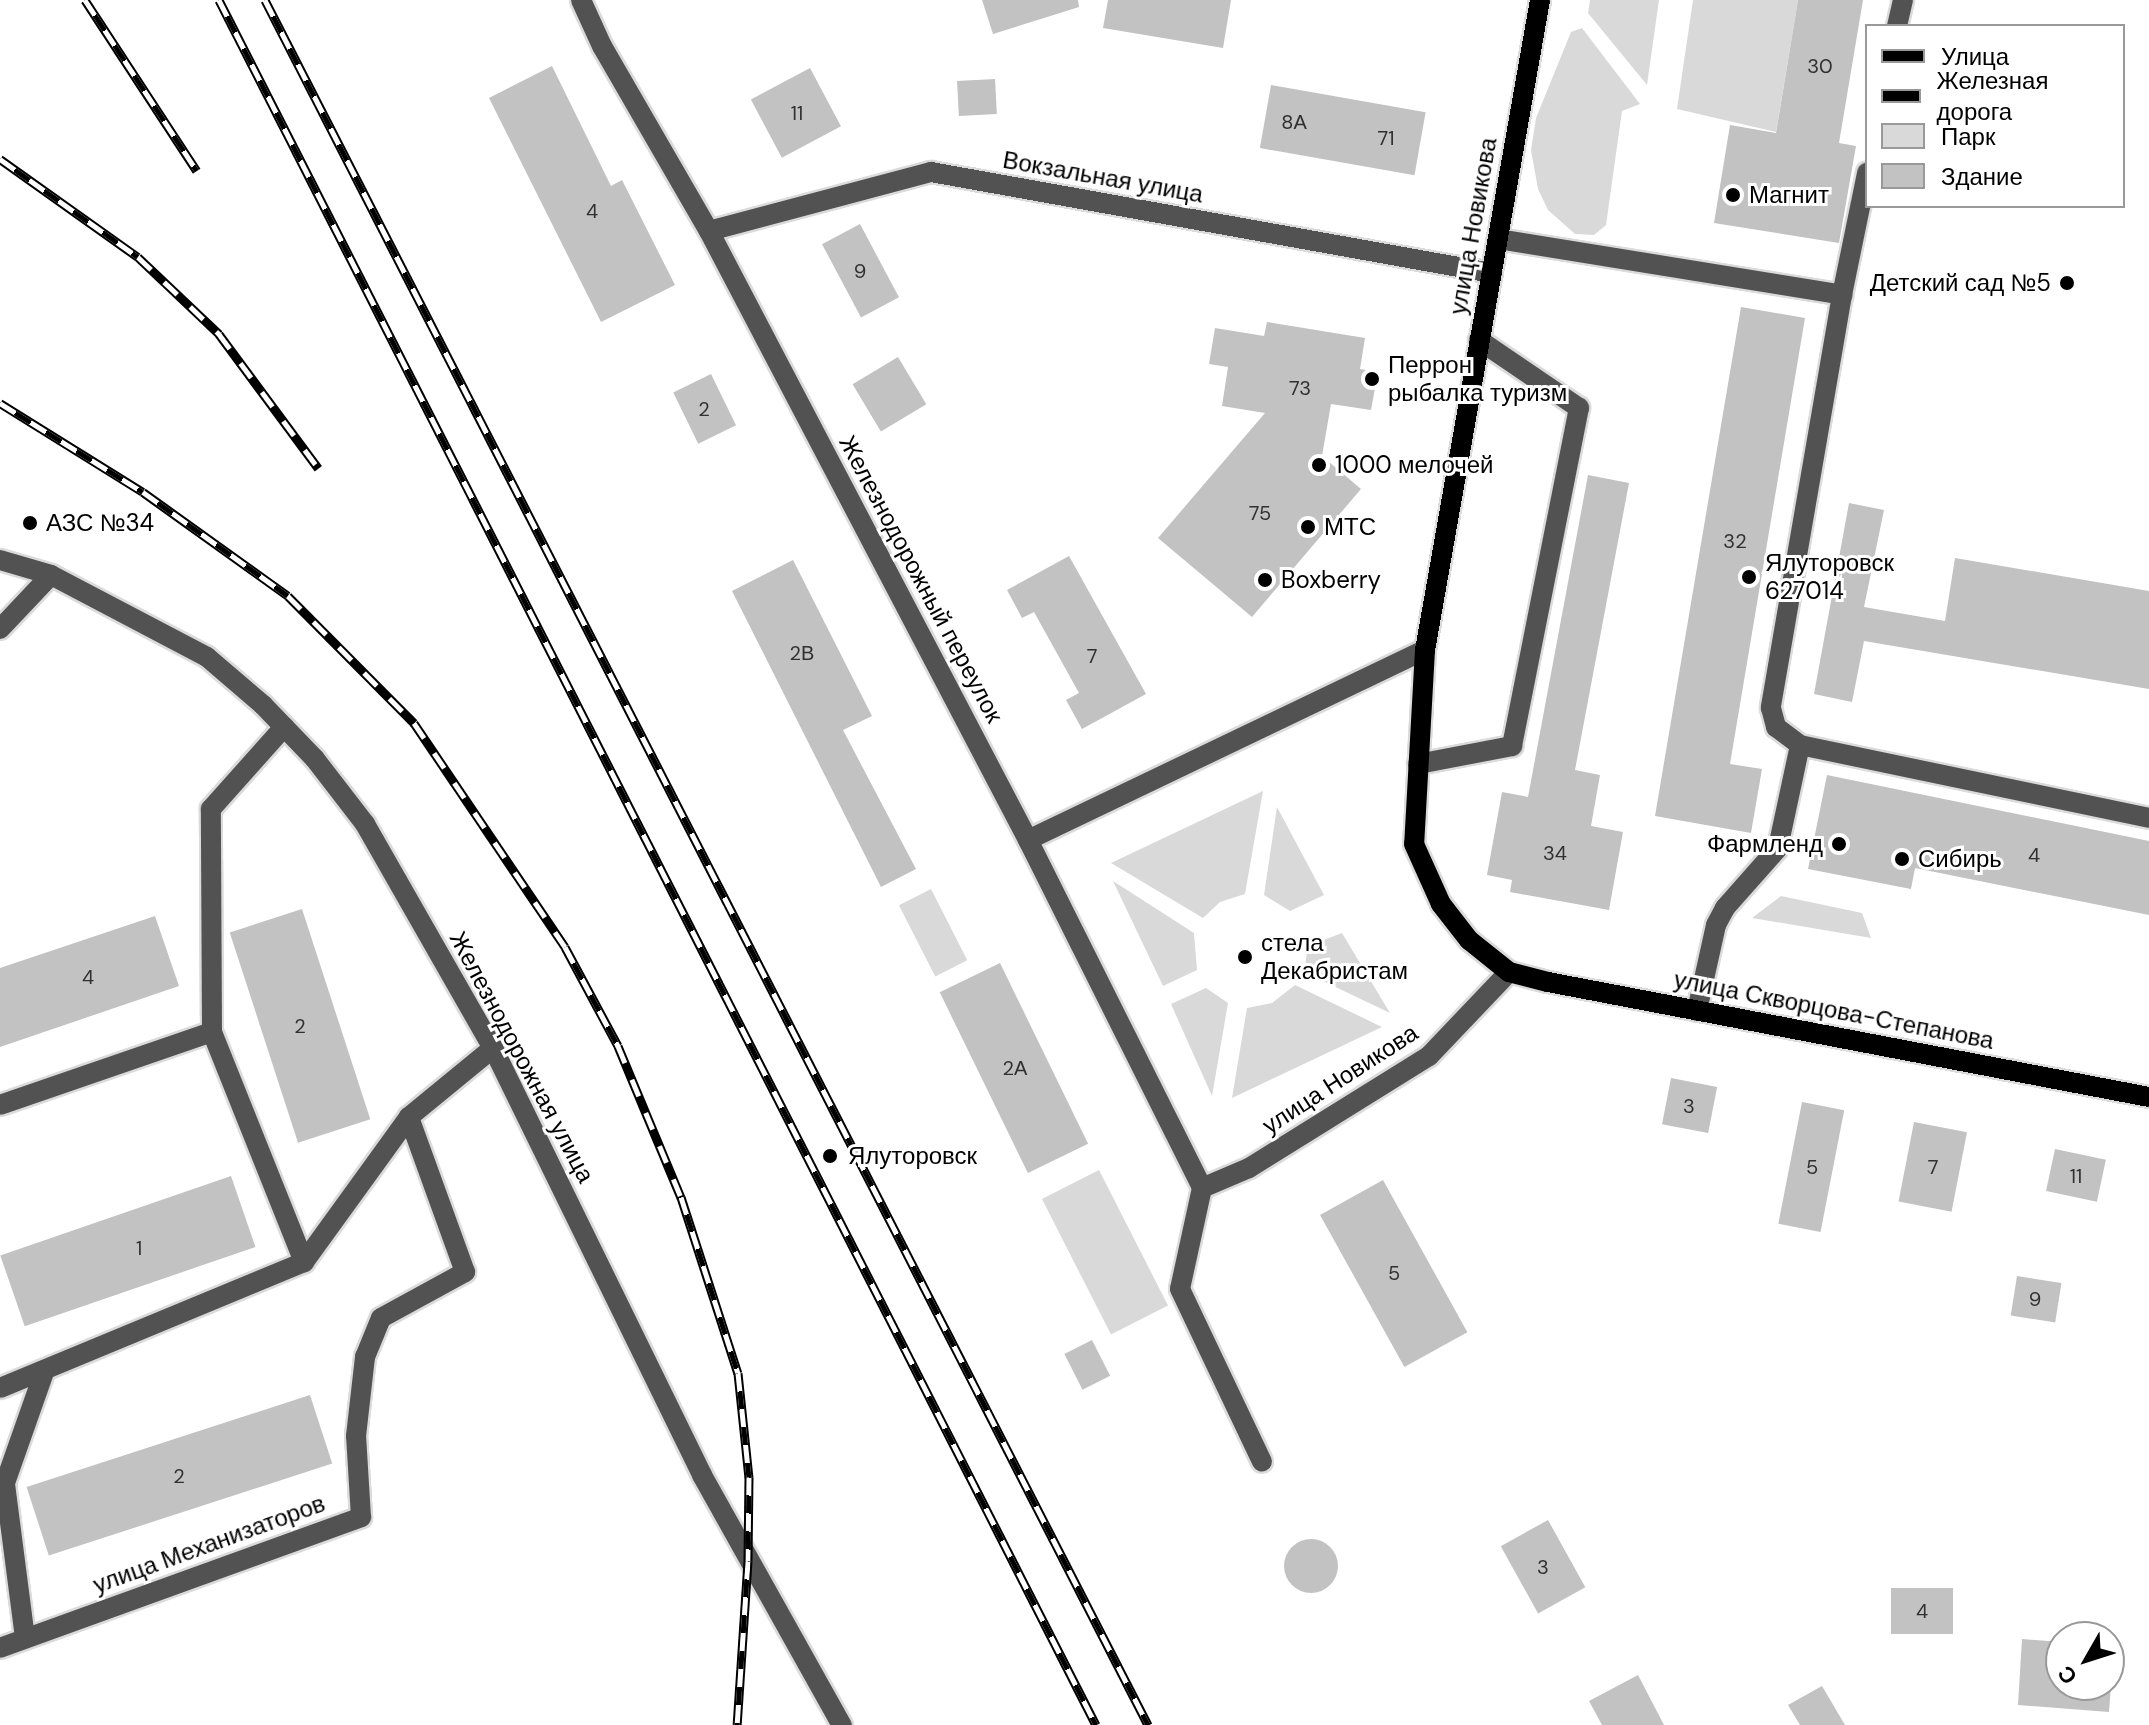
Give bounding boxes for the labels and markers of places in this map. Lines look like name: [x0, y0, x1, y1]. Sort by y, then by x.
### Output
place label: Магнит: [1749, 181, 1829, 209]
marker: Магнит: [1724, 186, 1742, 204]
place label: Детский сад №5: [1870, 269, 2051, 297]
marker: Детский сад №5: [2058, 274, 2076, 292]
place label: Перрон рыбалка туризм: [1388, 351, 1567, 407]
marker: Перрон рыбалка туризм: [1363, 370, 1381, 388]
place label: 1000 мелочей: [1335, 451, 1494, 479]
marker: 1000 мелочей: [1310, 456, 1328, 474]
place label: АЗС №34: [46, 509, 154, 537]
place label: МТС: [1324, 513, 1376, 541]
marker: АЗС №34: [21, 514, 39, 532]
marker: МТС: [1299, 518, 1317, 536]
place label: Ялуторовск 627014: [1765, 549, 1894, 605]
place label: Boxberry: [1281, 566, 1381, 594]
marker: Ялуторовск 627014: [1740, 568, 1758, 586]
marker: Boxberry: [1256, 571, 1274, 589]
place label: Фармленд: [1707, 830, 1823, 858]
marker: Фармленд: [1830, 835, 1848, 853]
place label: Сибирь: [1918, 845, 2002, 873]
marker: Сибирь: [1893, 850, 1911, 868]
place label: стела Декабристам: [1261, 929, 1408, 985]
marker: стела Декабристам: [1236, 948, 1254, 966]
place label: Ялуторовск: [848, 1142, 977, 1170]
marker: Ялуторовск: [819, 1145, 841, 1167]

